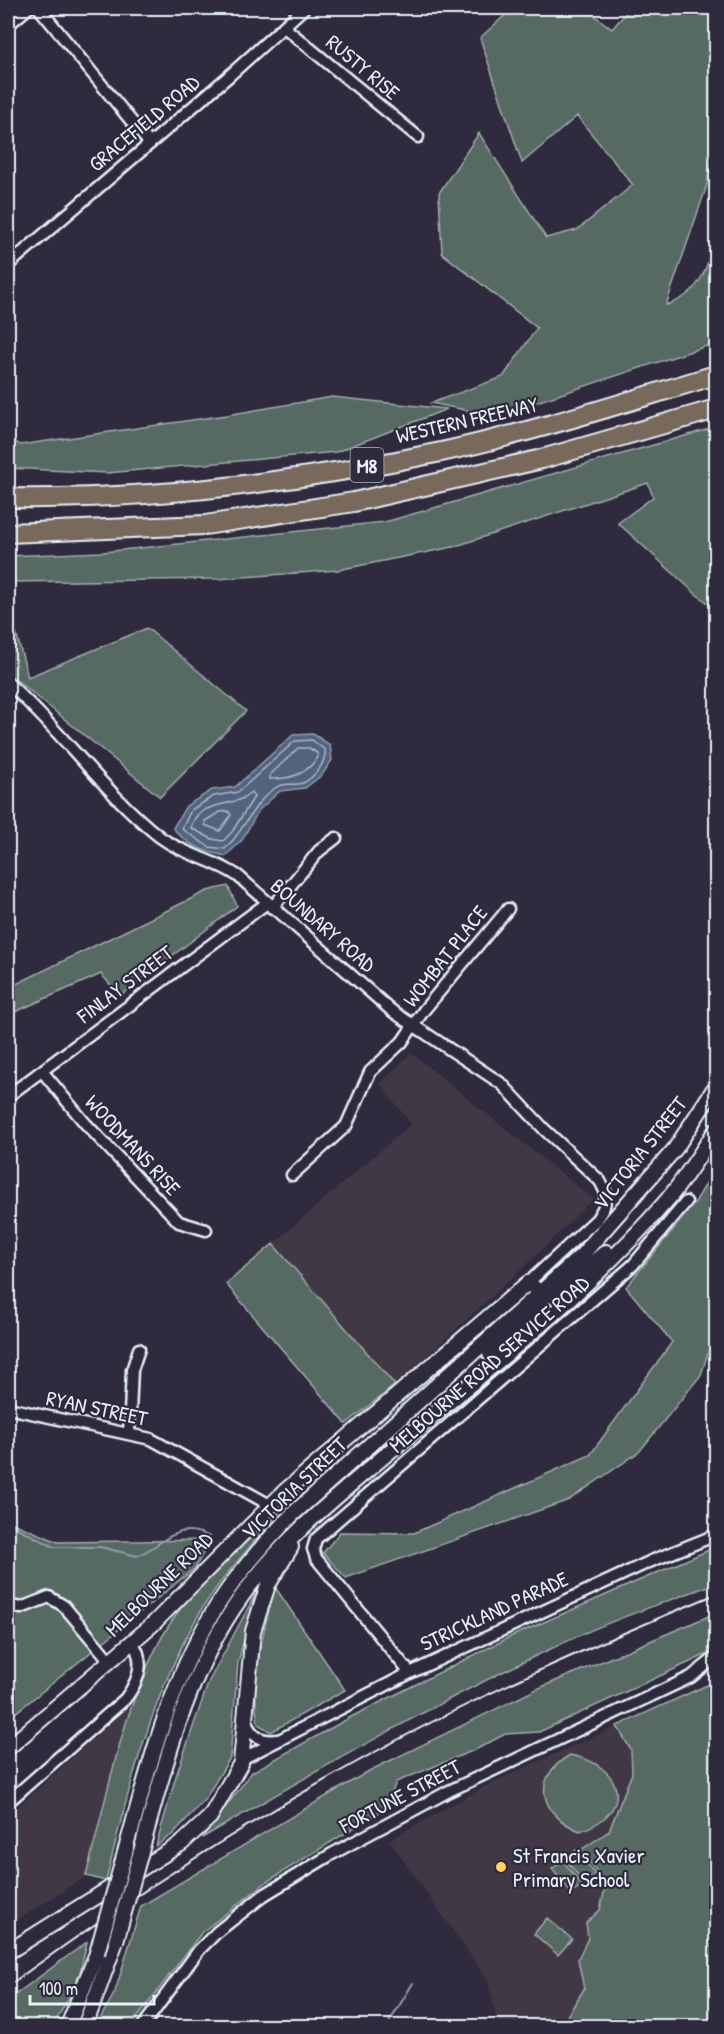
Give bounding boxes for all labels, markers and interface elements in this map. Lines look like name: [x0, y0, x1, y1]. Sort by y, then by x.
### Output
street label: RUSTY RISE: [320, 28, 406, 106]
street label: GRACEFIELD ROAD: [82, 68, 206, 178]
street label: WESTERN FREEWAY: [393, 389, 542, 450]
road number: M8: [350, 448, 384, 482]
street label: BOUNDARY ROAD: [264, 871, 382, 979]
street label: WOMBAT PLACE: [396, 899, 494, 1013]
street label: FINLAY STREET: [70, 938, 180, 1030]
street label: WOODMANS RISE: [79, 1088, 187, 1202]
street label: VICTORIA STREET: [586, 1089, 694, 1216]
street label: MELBOURNE ROAD SERVICE ROAD: [383, 1269, 595, 1459]
street label: RYAN STREET: [44, 1383, 151, 1433]
street label: VICTORIA STREET: [235, 1429, 354, 1546]
street label: MELBOURNE ROAD: [99, 1525, 219, 1643]
street label: STRICKLAND PARADE: [415, 1564, 573, 1658]
street label: FORTUNE STREET: [334, 1751, 467, 1841]
place label: St Francis Xavier Primary School: [513, 1841, 645, 1894]
marker: St Francis Xavier Primary School: [494, 1860, 508, 1874]
scale bar: [30, 1968, 154, 2006]
text: 100 m: [39, 1976, 78, 2001]

